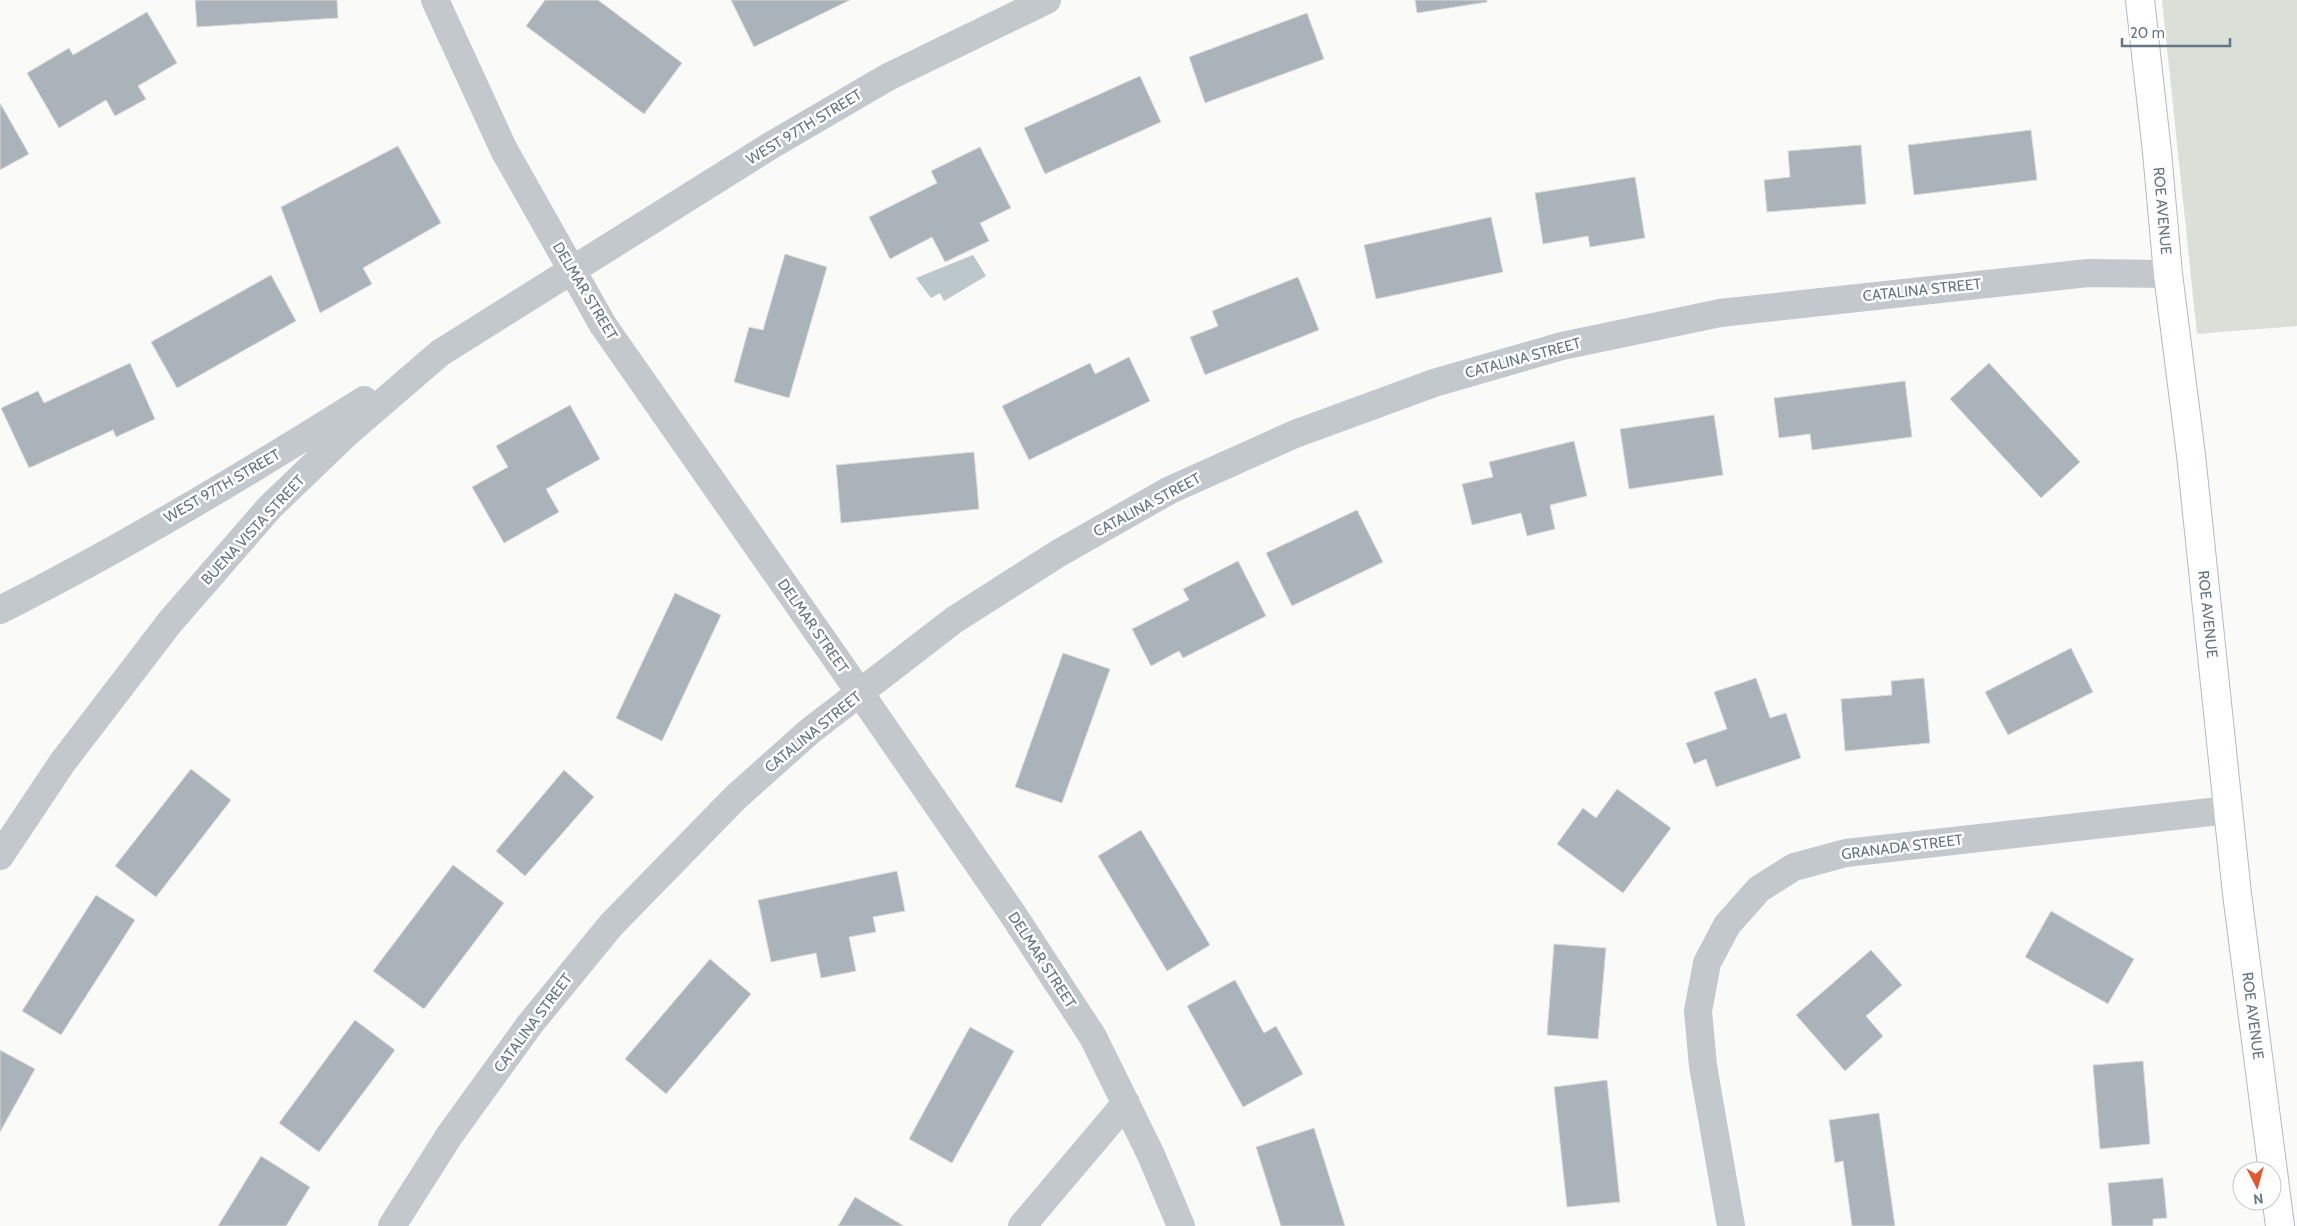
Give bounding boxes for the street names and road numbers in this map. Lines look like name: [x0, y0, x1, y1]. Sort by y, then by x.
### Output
street label: WEST 97TH STREET: [743, 85, 865, 169]
street label: ROE AVENUE: [2149, 166, 2175, 255]
street label: DELMAR STREET: [549, 239, 621, 343]
street label: CATALINA STREET: [1862, 275, 1982, 305]
street label: CATALINA STREET: [1463, 334, 1583, 382]
street label: WEST 97TH STREET: [161, 445, 283, 527]
street label: CATALINA STREET: [1090, 469, 1204, 541]
street label: BUENA VISTA STREET: [198, 471, 308, 589]
street label: ROE AVENUE: [2194, 570, 2221, 659]
street label: DELMAR STREET: [774, 575, 852, 677]
street label: CATALINA STREET: [761, 688, 865, 776]
street label: GRANADA STREET: [1840, 831, 1964, 863]
street label: DELMAR STREET: [1004, 909, 1080, 1011]
street label: CATALINA STREET: [490, 970, 576, 1076]
street label: ROE AVENUE: [2238, 971, 2267, 1060]

